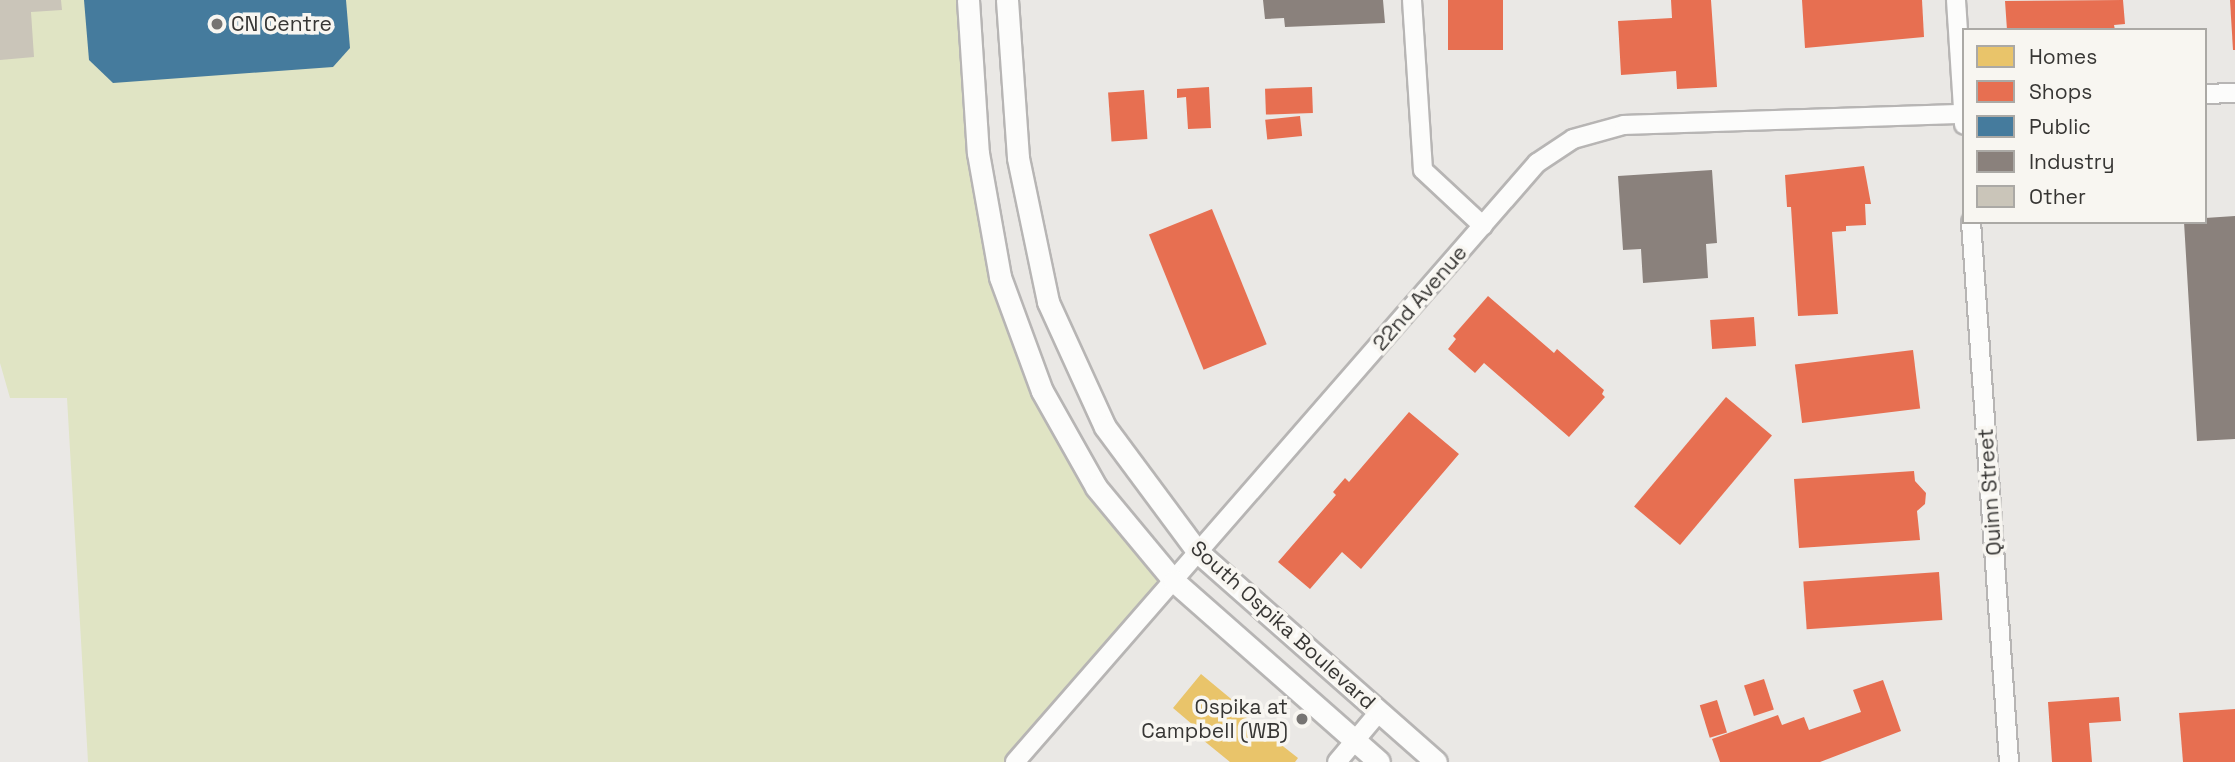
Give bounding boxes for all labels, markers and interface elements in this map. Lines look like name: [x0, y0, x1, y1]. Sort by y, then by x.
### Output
place label: CN Centre: [231, 11, 332, 37]
marker: CN Centre: [209, 16, 225, 32]
legend: [1962, 28, 2207, 224]
text: Homes: [2029, 43, 2097, 70]
text: Shops: [2029, 78, 2092, 105]
text: Public: [2029, 113, 2091, 140]
text: Industry: [2029, 148, 2115, 175]
text: Other: [2029, 183, 2086, 210]
street label: 22nd Avenue: [1367, 240, 1473, 356]
street label: Quinn Street: [1973, 428, 2007, 556]
street label: South Ospika Boulevard: [1185, 535, 1381, 715]
place label: Ospika at Campbell (WB): [1141, 694, 1288, 744]
marker: Ospika at Campbell (WB): [1294, 711, 1310, 727]

